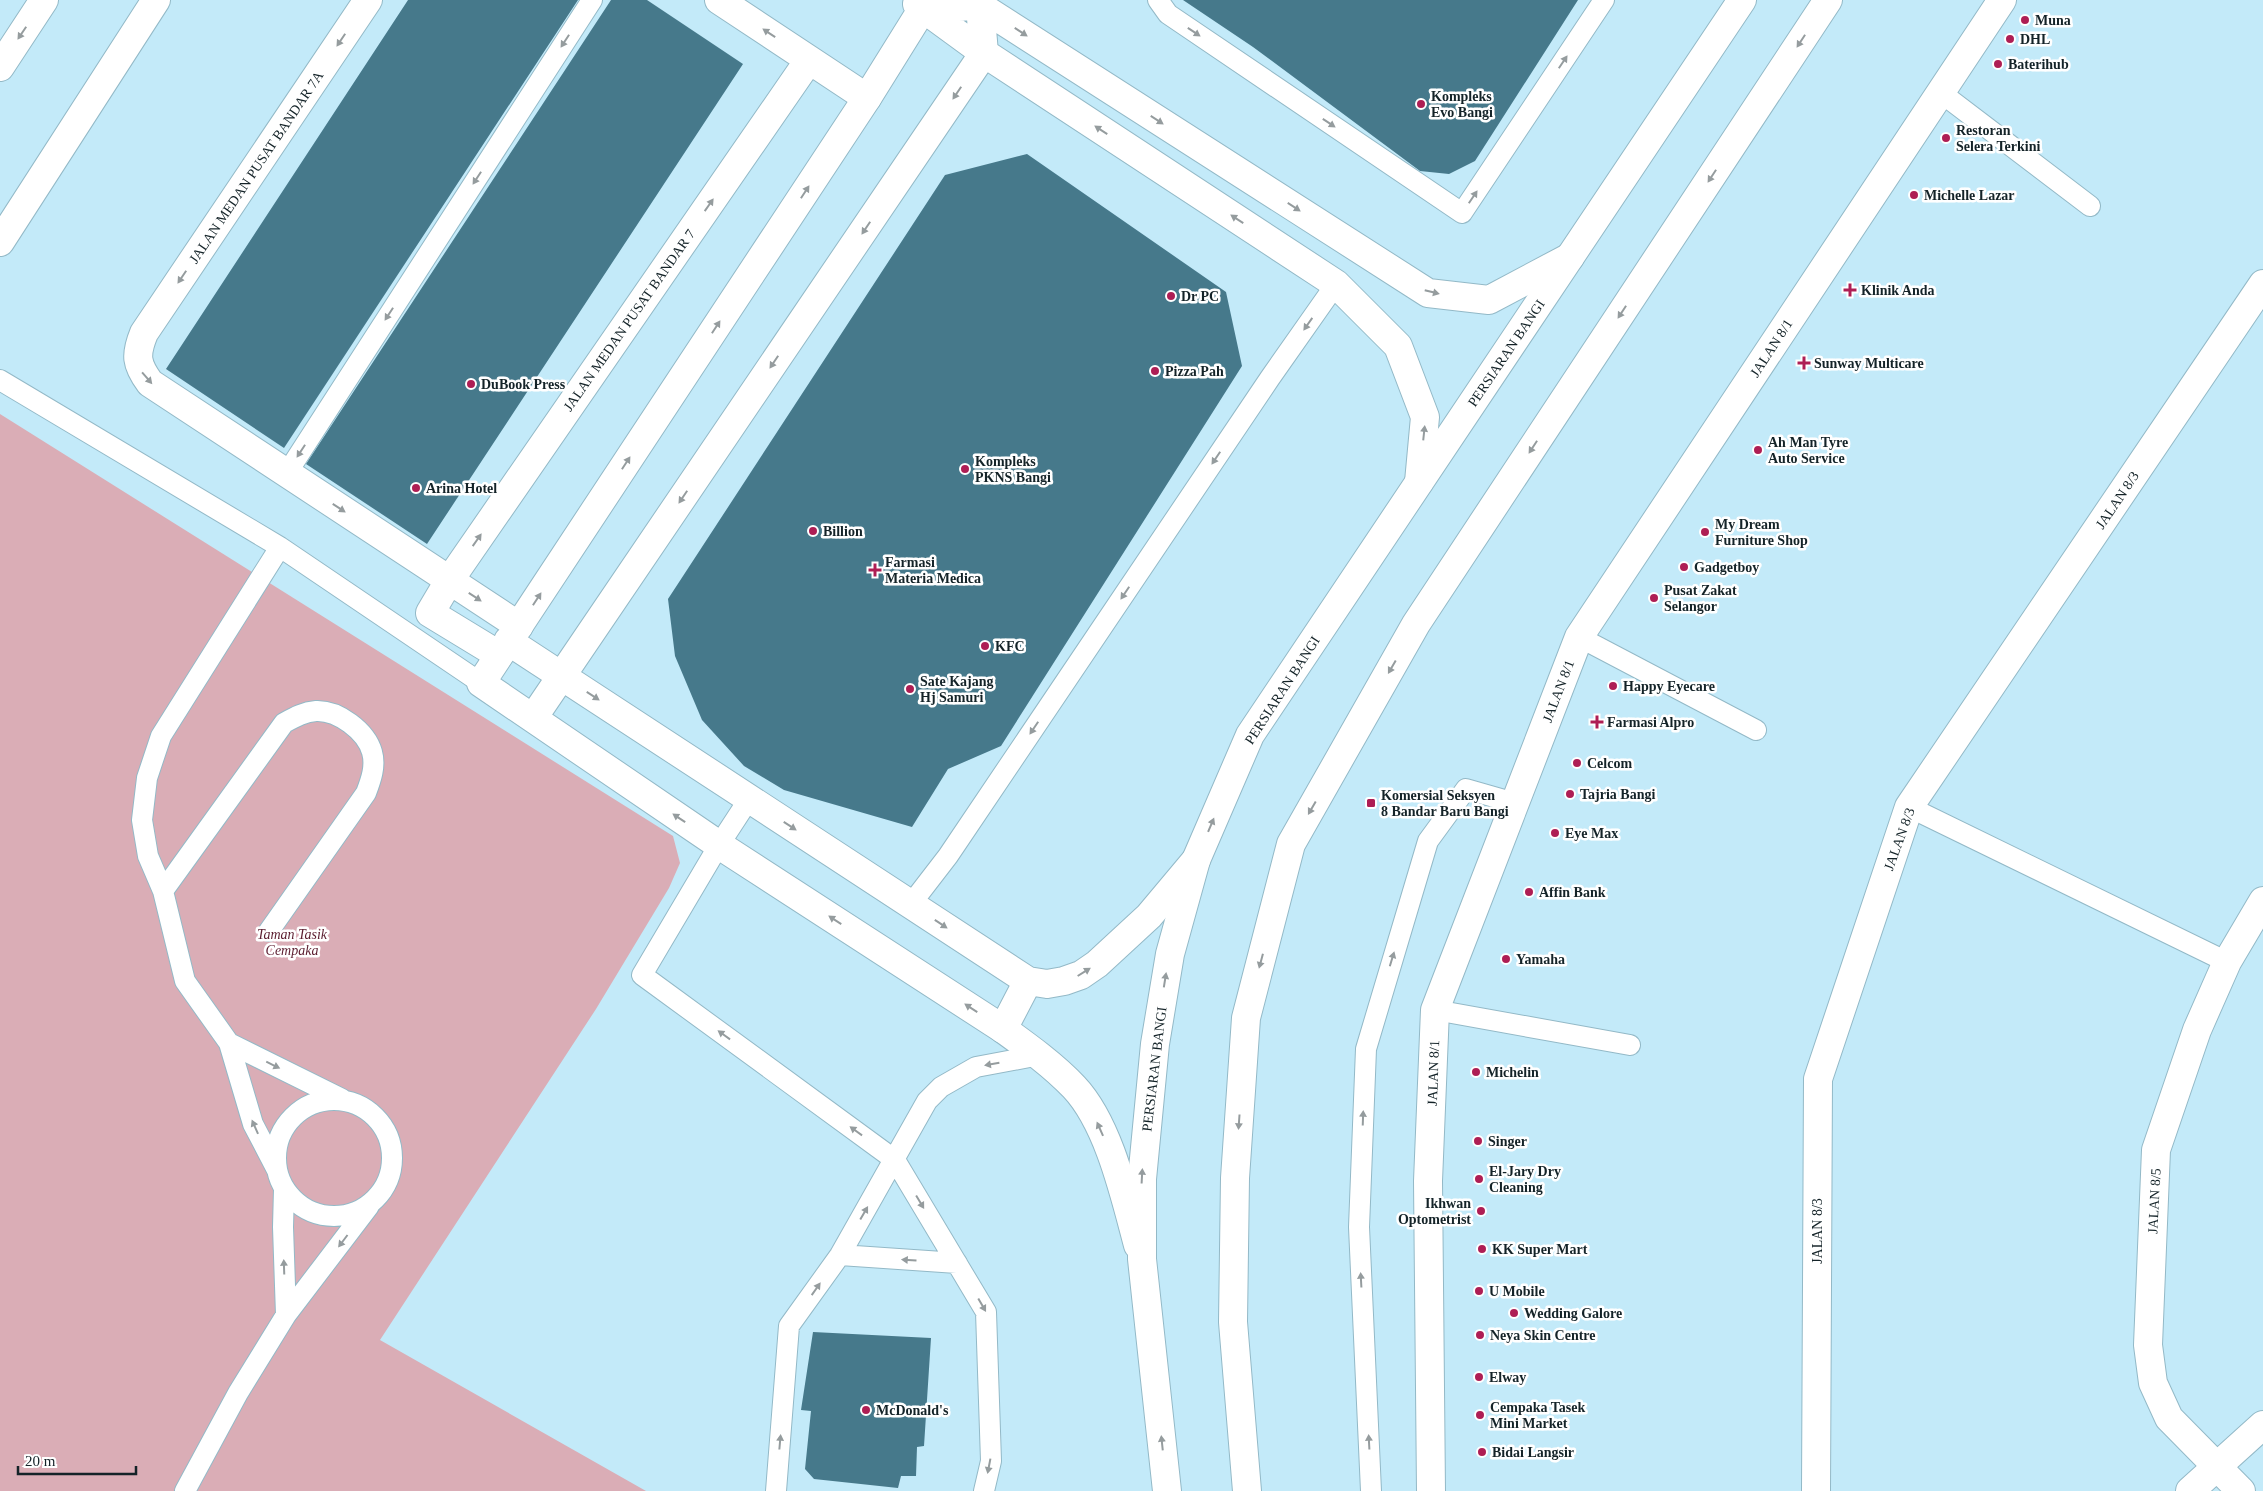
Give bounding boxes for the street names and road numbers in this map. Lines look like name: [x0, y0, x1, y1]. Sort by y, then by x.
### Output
street label: JALAN MEDAN PUSAT BANDAR 7A: [186, 68, 327, 266]
street label: JALAN MEDAN PUSAT BANDAR 7: [561, 227, 698, 414]
street label: PERSIARAN BANGI: [1465, 297, 1548, 410]
street label: JALAN 8/1: [1747, 317, 1796, 380]
street label: JALAN 8/3: [2093, 469, 2142, 532]
street label: PERSIARAN BANGI: [1242, 633, 1323, 747]
street label: JALAN 8/1: [1540, 658, 1577, 725]
street label: JALAN 8/3: [1881, 806, 1918, 873]
street label: PERSIARAN BANGI: [1139, 1005, 1170, 1132]
street label: JALAN 8/1: [1425, 1040, 1442, 1106]
street label: JALAN 8/5: [2145, 1168, 2164, 1234]
street label: JALAN 8/3: [1810, 1198, 1825, 1264]

